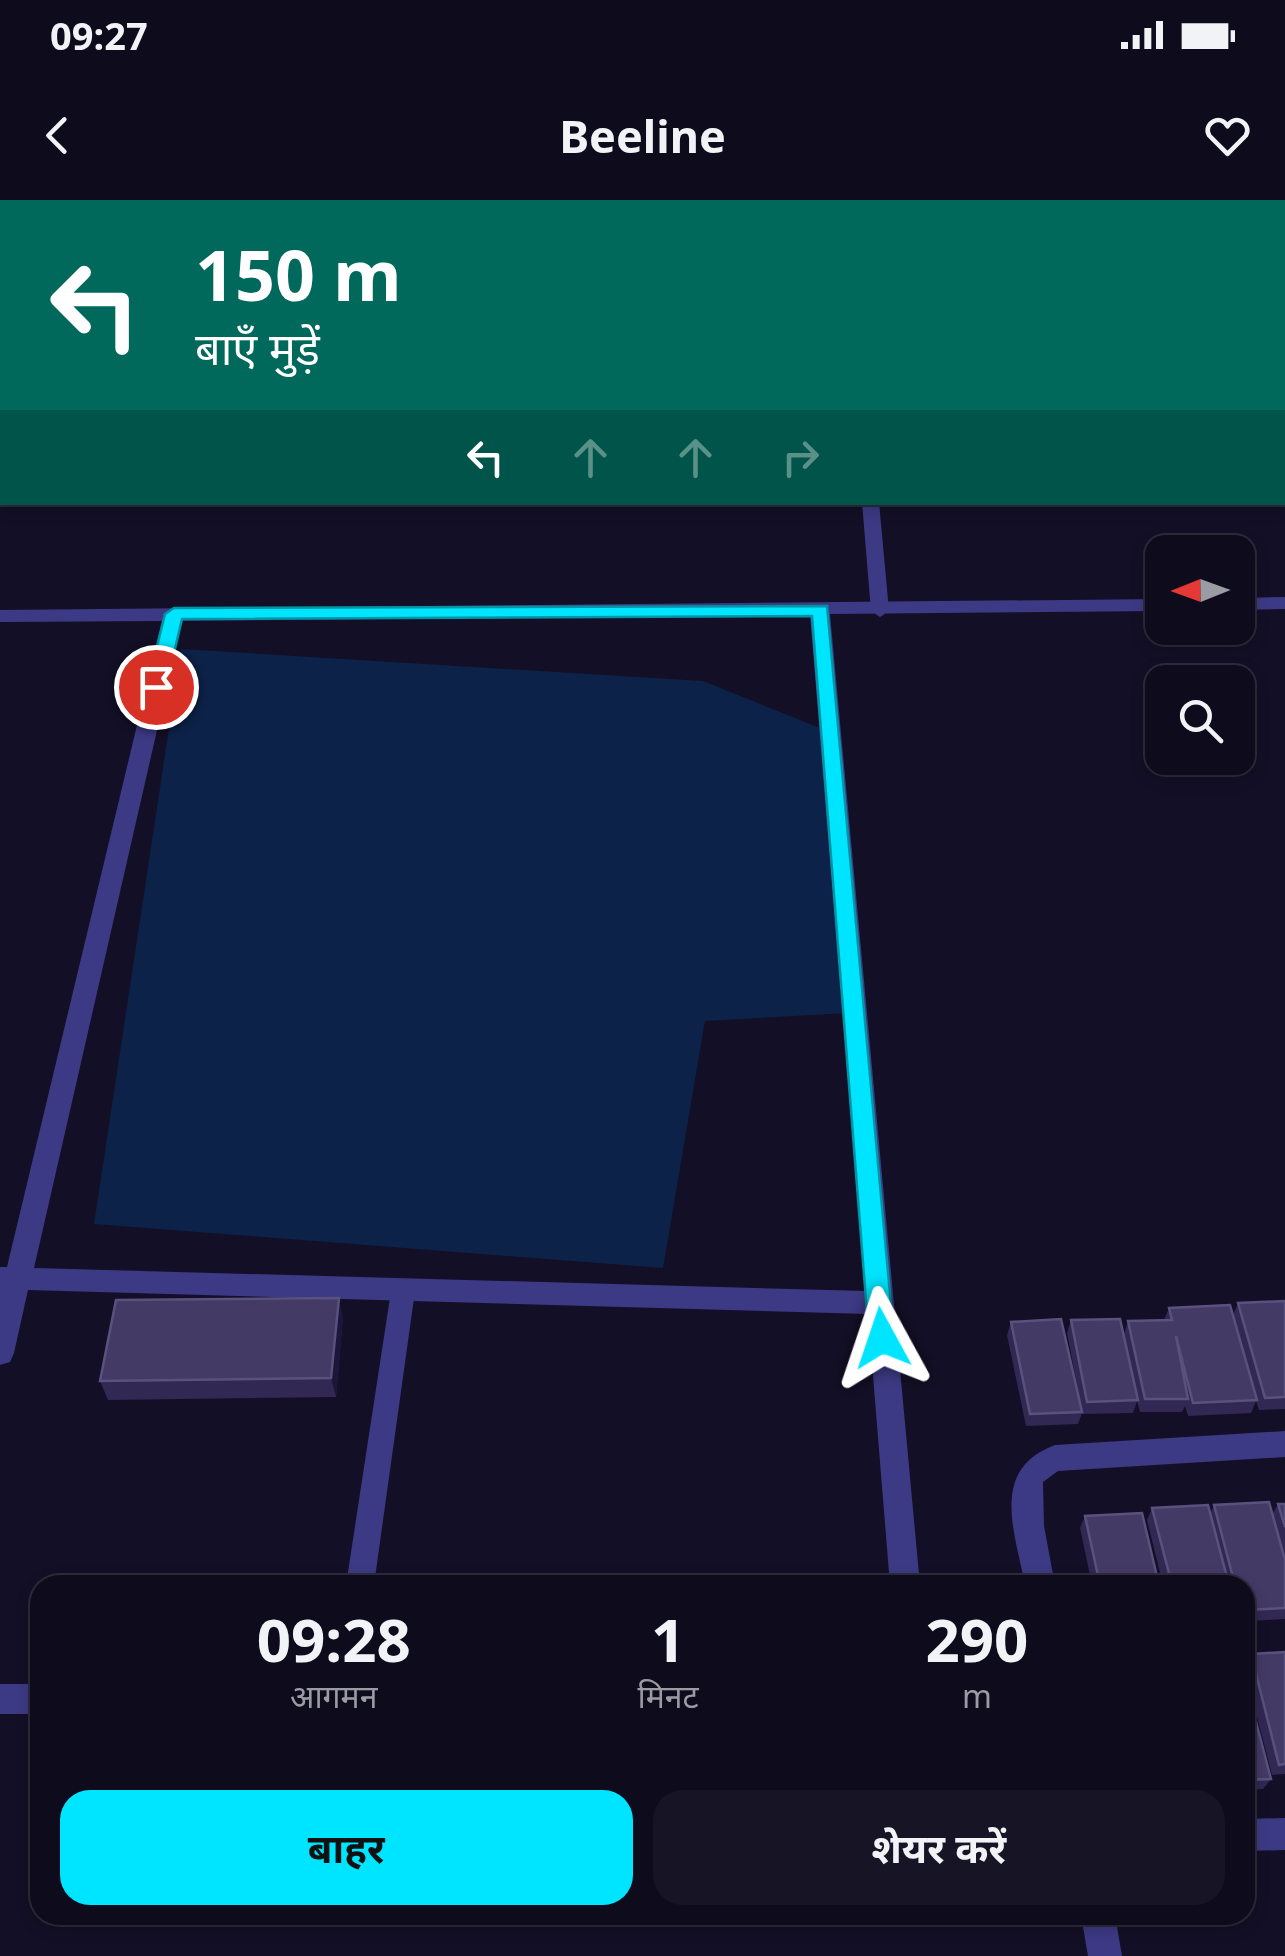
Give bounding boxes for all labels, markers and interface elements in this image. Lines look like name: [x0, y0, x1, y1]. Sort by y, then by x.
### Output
text: 09:27: [50, 9, 148, 61]
text: Beeline: [559, 105, 726, 166]
icon: back: [30, 108, 85, 163]
icon: heart: [1200, 108, 1255, 163]
text: 150 m: [195, 226, 402, 322]
icon: left: [30, 240, 160, 370]
text: बाएँ मुड़ें: [195, 317, 320, 378]
icon: left: [458, 430, 513, 485]
icon: ahead: [563, 430, 618, 485]
icon: ahead: [668, 430, 723, 485]
icon: right: [773, 430, 828, 485]
north arrow: [1145, 535, 1255, 645]
map controls: [1145, 535, 1255, 775]
pin: [114, 645, 199, 730]
icon: arrive: [129, 660, 184, 715]
button: search: [1145, 665, 1255, 775]
position arrow: [830, 1286, 934, 1390]
text: 09:28: [257, 1598, 411, 1680]
text: 1: [651, 1598, 685, 1680]
text: 290: [925, 1598, 1028, 1680]
text: आगमन: [290, 1674, 378, 1717]
text: मिनट: [637, 1674, 699, 1717]
text: m: [962, 1674, 992, 1717]
button: बाहर: [60, 1790, 633, 1905]
button: शेयर करें: [653, 1790, 1225, 1905]

